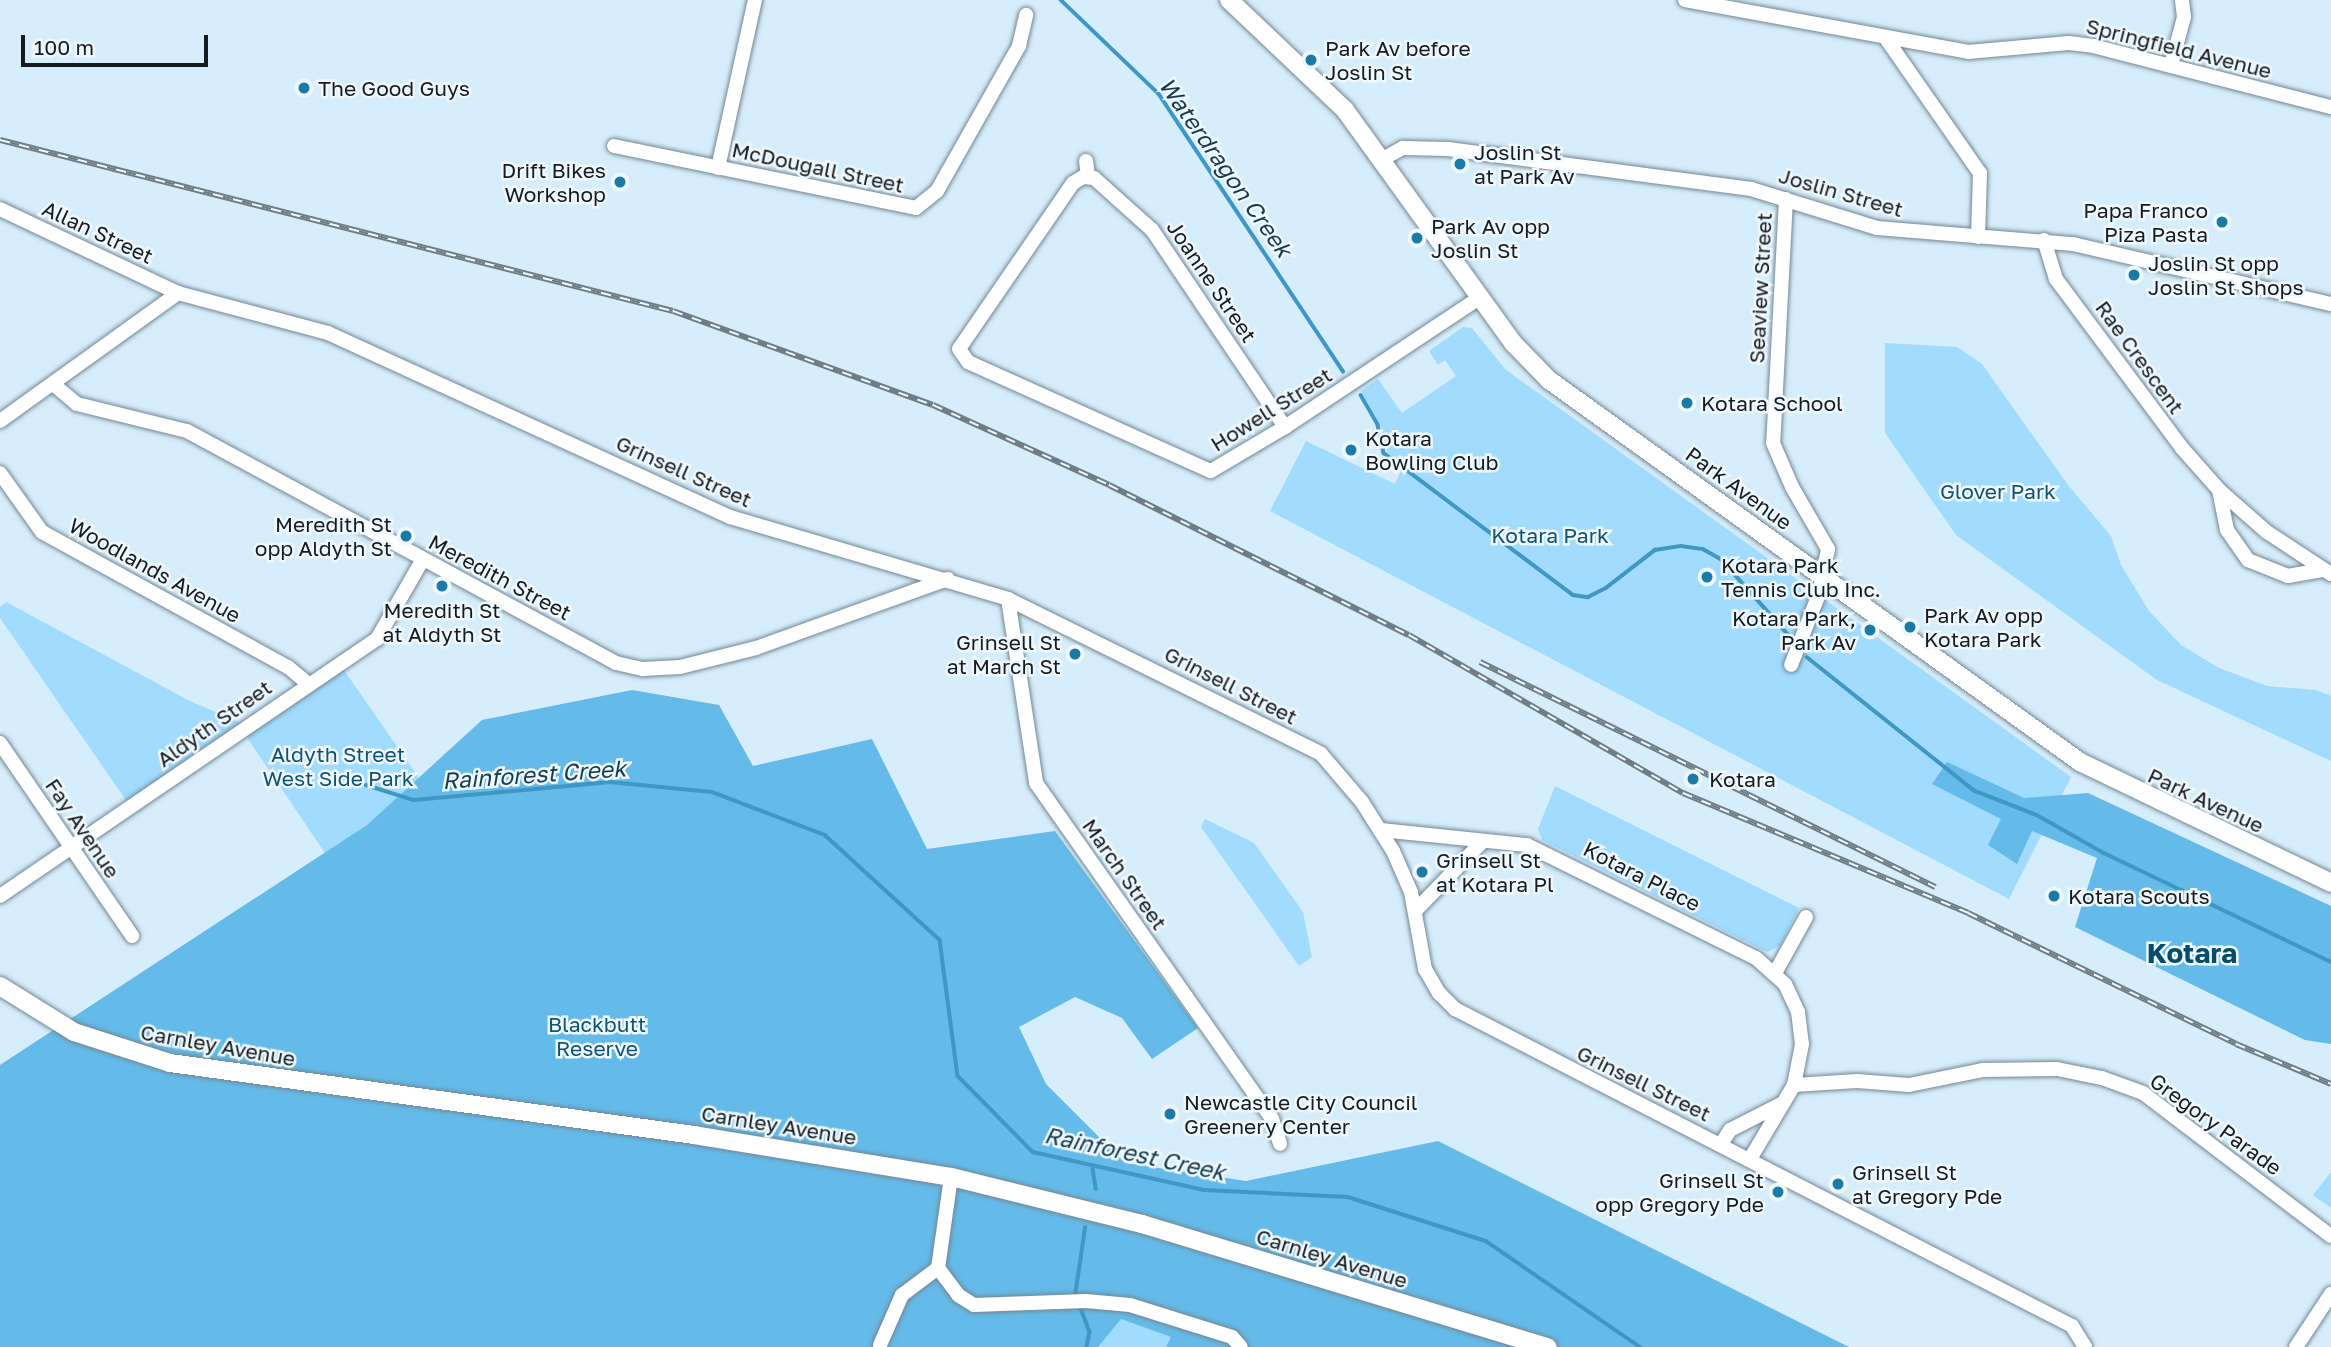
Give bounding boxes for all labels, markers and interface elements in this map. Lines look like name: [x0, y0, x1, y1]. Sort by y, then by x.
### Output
street label: Springfield Avenue: [2084, 13, 2274, 83]
scale bar: [24, 21, 212, 65]
text: 100 m: [34, 34, 94, 60]
place label: Park Av before Joslin St: [1325, 35, 1471, 85]
marker: Park Av before Joslin St: [1303, 52, 1319, 68]
water label: Waterdragon Creek: [1154, 72, 1298, 262]
place label: The Good Guys: [318, 75, 470, 101]
marker: The Good Guys: [296, 80, 312, 96]
street label: McDougall Street: [730, 136, 906, 198]
place label: Joslin St at Park Av: [1474, 139, 1575, 189]
marker: Joslin St at Park Av: [1452, 156, 1468, 172]
place label: Drift Bikes Workshop: [502, 157, 606, 207]
street label: Joslin Street: [1776, 162, 1906, 222]
marker: Drift Bikes Workshop: [612, 174, 628, 190]
street label: Allan Street: [39, 195, 157, 269]
place label: Papa Franco Piza Pasta: [2083, 197, 2208, 247]
street label: Seaview Street: [1743, 212, 1777, 364]
place label: Park Av opp Joslin St: [1431, 213, 1550, 263]
marker: Papa Franco Piza Pasta: [2214, 214, 2230, 230]
street label: Joanne Street: [1162, 215, 1262, 347]
marker: Park Av opp Joslin St: [1409, 230, 1425, 246]
place label: Joslin St opp Joslin St Shops: [2148, 250, 2304, 300]
marker: Joslin St opp Joslin St Shops: [2126, 267, 2142, 283]
street label: Rae Crescent: [2091, 296, 2189, 418]
street label: Howell Street: [1206, 362, 1336, 456]
place label: Kotara School: [1701, 390, 1843, 416]
marker: Kotara School: [1679, 395, 1695, 411]
place label: Kotara Bowling Club: [1365, 425, 1499, 475]
street label: Grinsell Street: [612, 430, 756, 512]
street label: Park Avenue: [1681, 441, 1797, 535]
marker: Kotara Bowling Club: [1343, 442, 1359, 458]
park label: Glover Park: [1940, 478, 2056, 504]
place label: Meredith St opp Aldyth St: [255, 511, 392, 561]
street label: Woodlands Avenue: [65, 512, 245, 628]
park label: Kotara Park: [1491, 522, 1609, 548]
marker: Meredith St opp Aldyth St: [398, 528, 414, 544]
street label: Meredith Street: [424, 529, 576, 625]
place label: Kotara Park Tennis Club Inc.: [1721, 552, 1881, 602]
marker: Kotara Park Tennis Club Inc.: [1699, 569, 1715, 585]
marker: Meredith St at Aldyth St: [434, 578, 450, 594]
place label: Meredith St at Aldyth St: [383, 597, 501, 647]
place label: Park Av opp Kotara Park: [1924, 602, 2043, 652]
place label: Kotara Park, Park Av: [1732, 605, 1856, 655]
marker: Park Av opp Kotara Park: [1902, 619, 1918, 635]
marker: Kotara Park, Park Av: [1862, 622, 1878, 638]
place label: Grinsell St at March St: [947, 629, 1061, 679]
street label: Grinsell Street: [1160, 641, 1302, 729]
marker: Grinsell St at March St: [1067, 646, 1083, 662]
street label: Aldyth Street: [152, 674, 276, 772]
park label: Aldyth Street West Side Park: [262, 741, 414, 791]
water label: Rainforest Creek: [441, 754, 627, 794]
street label: Park Avenue: [2144, 762, 2268, 838]
place label: Kotara: [1709, 766, 1776, 792]
marker: Kotara: [1683, 769, 1703, 789]
street label: Fay Avenue: [40, 773, 126, 883]
street label: March Street: [1077, 814, 1173, 934]
street label: Kotara Place: [1579, 836, 1705, 916]
place label: Grinsell St at Kotara Pl: [1436, 847, 1554, 897]
marker: Grinsell St at Kotara Pl: [1414, 864, 1430, 880]
place label: Kotara Scouts: [2068, 883, 2210, 909]
marker: Kotara Scouts: [2046, 888, 2062, 904]
district label: Kotara: [2147, 936, 2237, 970]
park label: Blackbutt Reserve: [548, 1011, 646, 1061]
street label: Carnley Avenue: [139, 1019, 297, 1071]
street label: Grinsell Street: [1573, 1040, 1715, 1126]
street label: Gregory Parade: [2145, 1068, 2287, 1180]
place label: Newcastle City Council Greenery Center: [1184, 1089, 1418, 1139]
street label: Carnley Avenue: [700, 1100, 858, 1150]
marker: Newcastle City Council Greenery Center: [1162, 1106, 1178, 1122]
water label: Rainforest Creek: [1042, 1120, 1228, 1186]
place label: Grinsell St at Gregory Pde: [1852, 1159, 2002, 1209]
place label: Grinsell St opp Gregory Pde: [1595, 1167, 1764, 1217]
marker: Grinsell St at Gregory Pde: [1830, 1176, 1846, 1192]
marker: Grinsell St opp Gregory Pde: [1770, 1184, 1786, 1200]
street label: Carnley Avenue: [1253, 1223, 1411, 1293]

